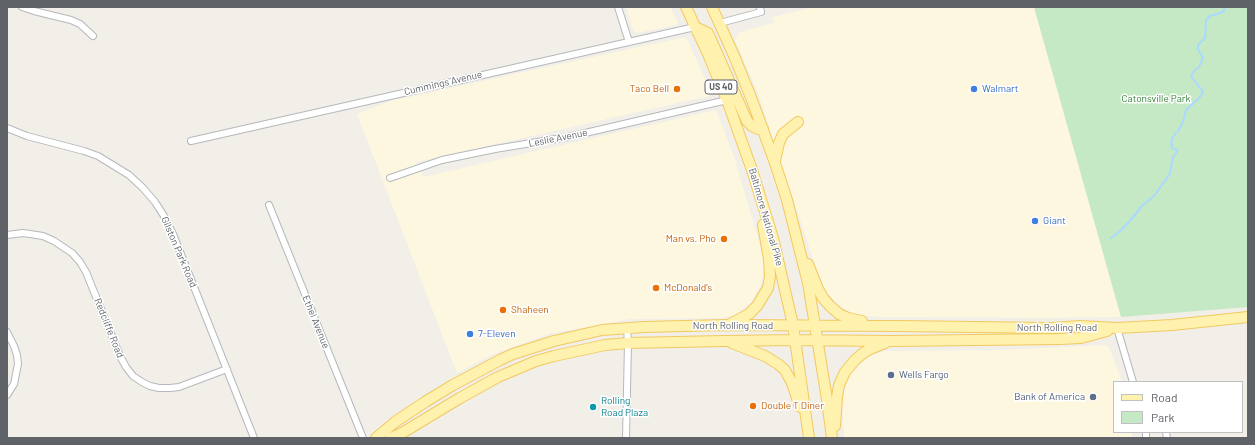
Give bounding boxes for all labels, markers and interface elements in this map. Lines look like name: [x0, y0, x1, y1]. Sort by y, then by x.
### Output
street label: Cummings Avenue: [403, 68, 483, 98]
road number: US 40: [705, 80, 737, 94]
place label: Taco Bell: [630, 83, 669, 95]
place label: Walmart: [982, 83, 1019, 95]
marker: Taco Bell: [672, 84, 682, 94]
marker: Walmart: [969, 84, 979, 94]
park label: Catonsville Park: [1122, 93, 1190, 105]
street label: Leslie Avenue: [528, 126, 588, 150]
street label: Baltimore National Pike: [746, 167, 786, 267]
street label: Gilston Park Road: [159, 215, 199, 289]
place label: Giant: [1043, 215, 1066, 227]
marker: Giant: [1030, 216, 1040, 226]
place label: Man vs. Pho: [666, 233, 716, 245]
marker: Man vs. Pho: [719, 234, 729, 244]
place label: McDonald's: [664, 282, 712, 294]
marker: McDonald's: [651, 283, 661, 293]
street label: Ethel Avenue: [300, 294, 332, 350]
street label: Redcliffe Road: [92, 297, 126, 359]
place label: Shaheen: [511, 304, 549, 316]
marker: Shaheen: [498, 305, 508, 315]
street label: North Rolling Road: [693, 320, 773, 332]
street label: North Rolling Road: [1017, 322, 1097, 334]
place label: 7-Eleven: [478, 328, 516, 340]
marker: 7-Eleven: [465, 329, 475, 339]
place label: Wells Fargo: [899, 369, 949, 381]
marker: Wells Fargo: [886, 370, 896, 380]
legend: [1113, 381, 1243, 433]
text: Road: [1151, 390, 1178, 404]
place label: Bank of America: [1014, 391, 1085, 403]
marker: Bank of America: [1088, 392, 1098, 402]
place label: Rolling Road Plaza: [601, 395, 648, 418]
place label: Double T Diner: [761, 400, 824, 412]
marker: Double T Diner: [748, 401, 758, 411]
marker: Rolling Road Plaza: [588, 402, 598, 412]
text: Park: [1151, 410, 1175, 424]

